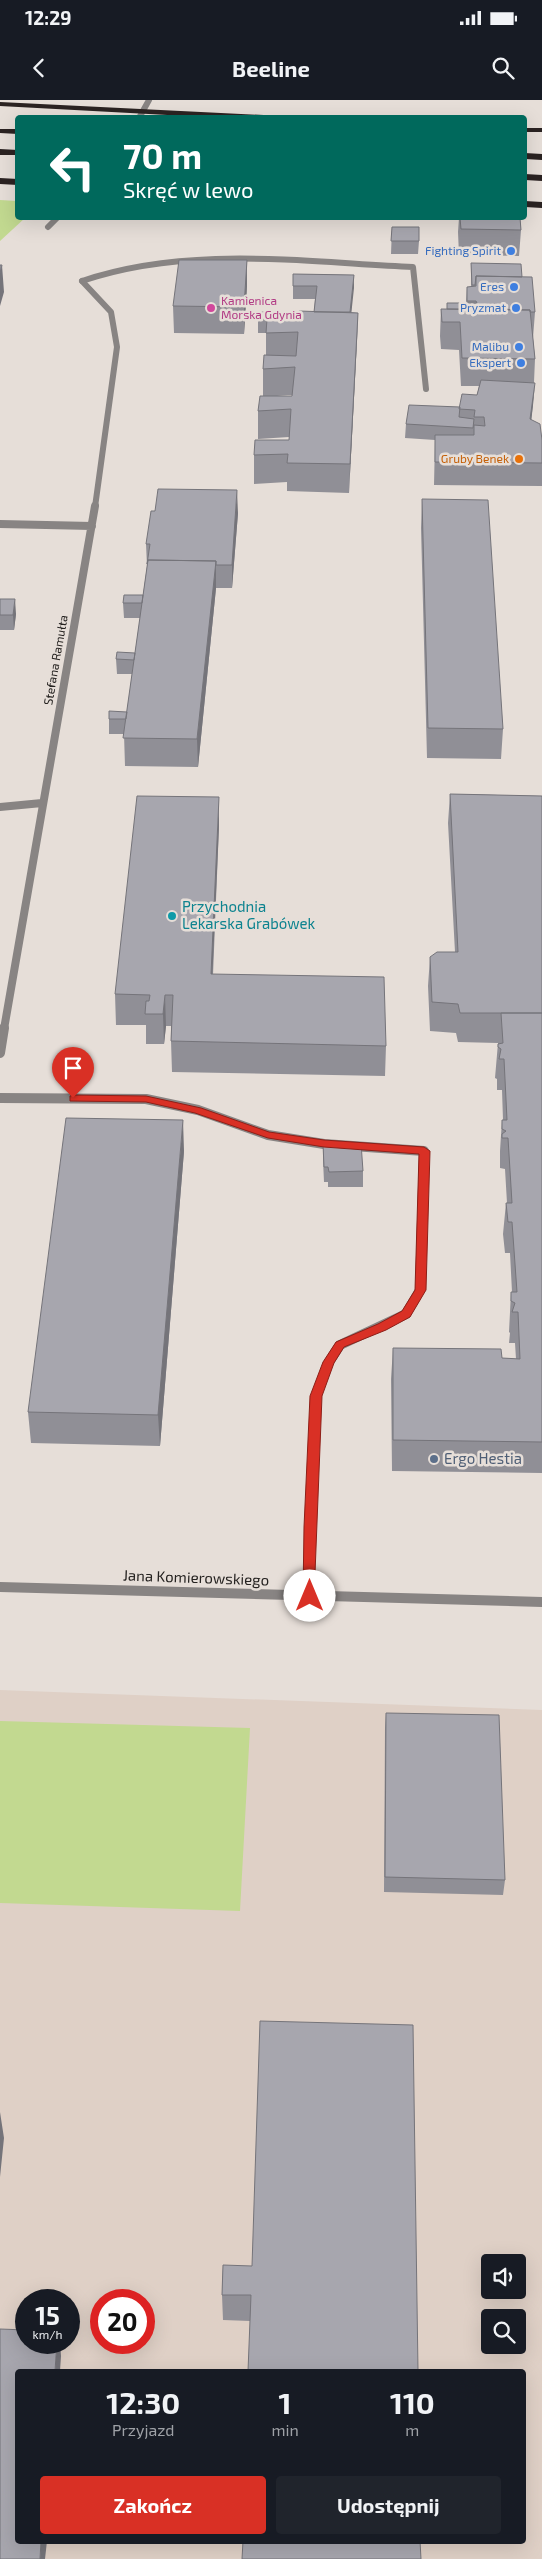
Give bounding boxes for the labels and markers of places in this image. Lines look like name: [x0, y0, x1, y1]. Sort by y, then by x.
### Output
place label: Fighting Spirit: [425, 243, 501, 257]
marker: Fighting Spirit: [505, 245, 517, 257]
place label: Eres: [480, 279, 504, 293]
marker: Eres: [508, 281, 520, 293]
place label: Kamienica Morska Gdynia: [221, 293, 302, 321]
place label: Pryzmat: [460, 300, 506, 314]
marker: Kamienica Morska Gdynia: [205, 302, 217, 314]
marker: Pryzmat: [510, 302, 522, 314]
place label: Malibu: [472, 339, 509, 353]
marker: Malibu: [513, 341, 525, 353]
place label: Ekspert: [469, 355, 511, 369]
marker: Ekspert: [515, 357, 527, 369]
place label: Gruby Benek: [441, 451, 509, 465]
marker: Gruby Benek: [513, 453, 525, 465]
place label: Przychodnia Lekarska Grabówek: [182, 897, 316, 932]
marker: Przychodnia Lekarska Grabówek: [166, 910, 178, 922]
pin: [52, 1047, 94, 1098]
place label: Ergo Hestia: [444, 1449, 522, 1467]
marker: Ergo Hestia: [428, 1453, 440, 1465]

